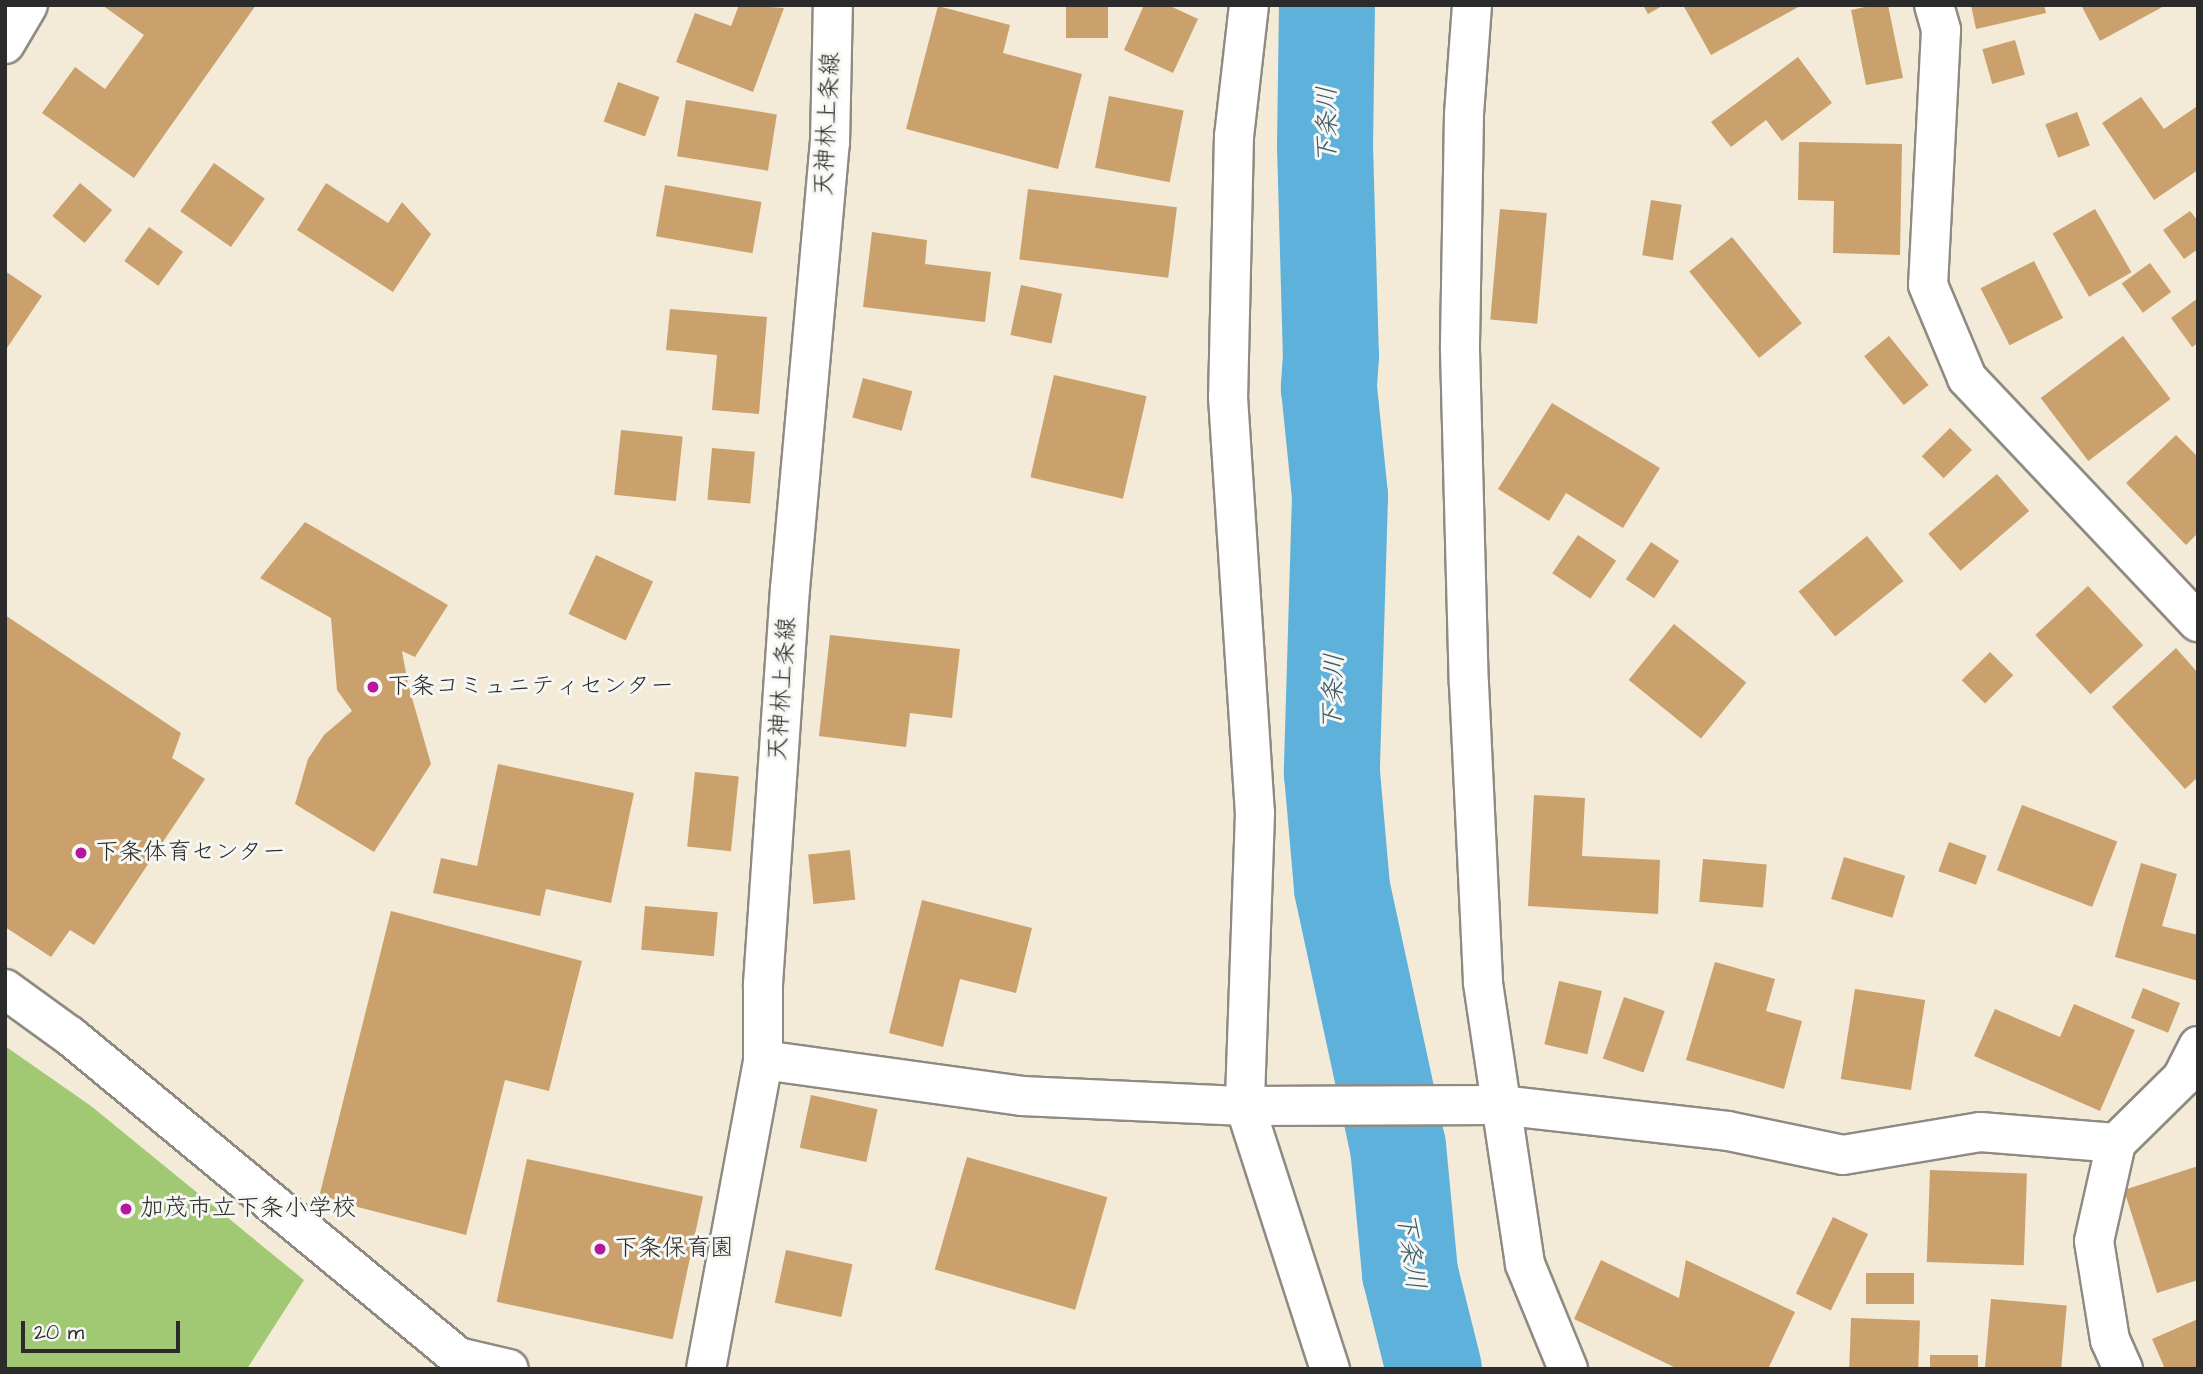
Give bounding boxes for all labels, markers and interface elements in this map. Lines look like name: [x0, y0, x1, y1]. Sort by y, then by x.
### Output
street label: 天神林上条線: [810, 51, 846, 197]
water label: 下条川: [1312, 86, 1344, 164]
street label: 天神林上条線: [764, 616, 802, 762]
water label: 下条川: [1317, 652, 1351, 732]
place label: 下条コミュニティセンター: [387, 673, 675, 701]
marker: 下条コミュニティセンター: [365, 679, 381, 695]
place label: 下条体育センター: [95, 839, 287, 867]
marker: 下条体育センター: [73, 845, 89, 861]
place label: 加茂市立下条小学校: [140, 1195, 356, 1223]
marker: 加茂市立下条小学校: [118, 1201, 134, 1217]
water label: 下条川: [1389, 1210, 1431, 1292]
place label: 下条保育園: [614, 1235, 734, 1263]
marker: 下条保育園: [592, 1241, 608, 1257]
scale bar: [24, 1308, 184, 1352]
text: 20 m: [34, 1318, 84, 1347]

